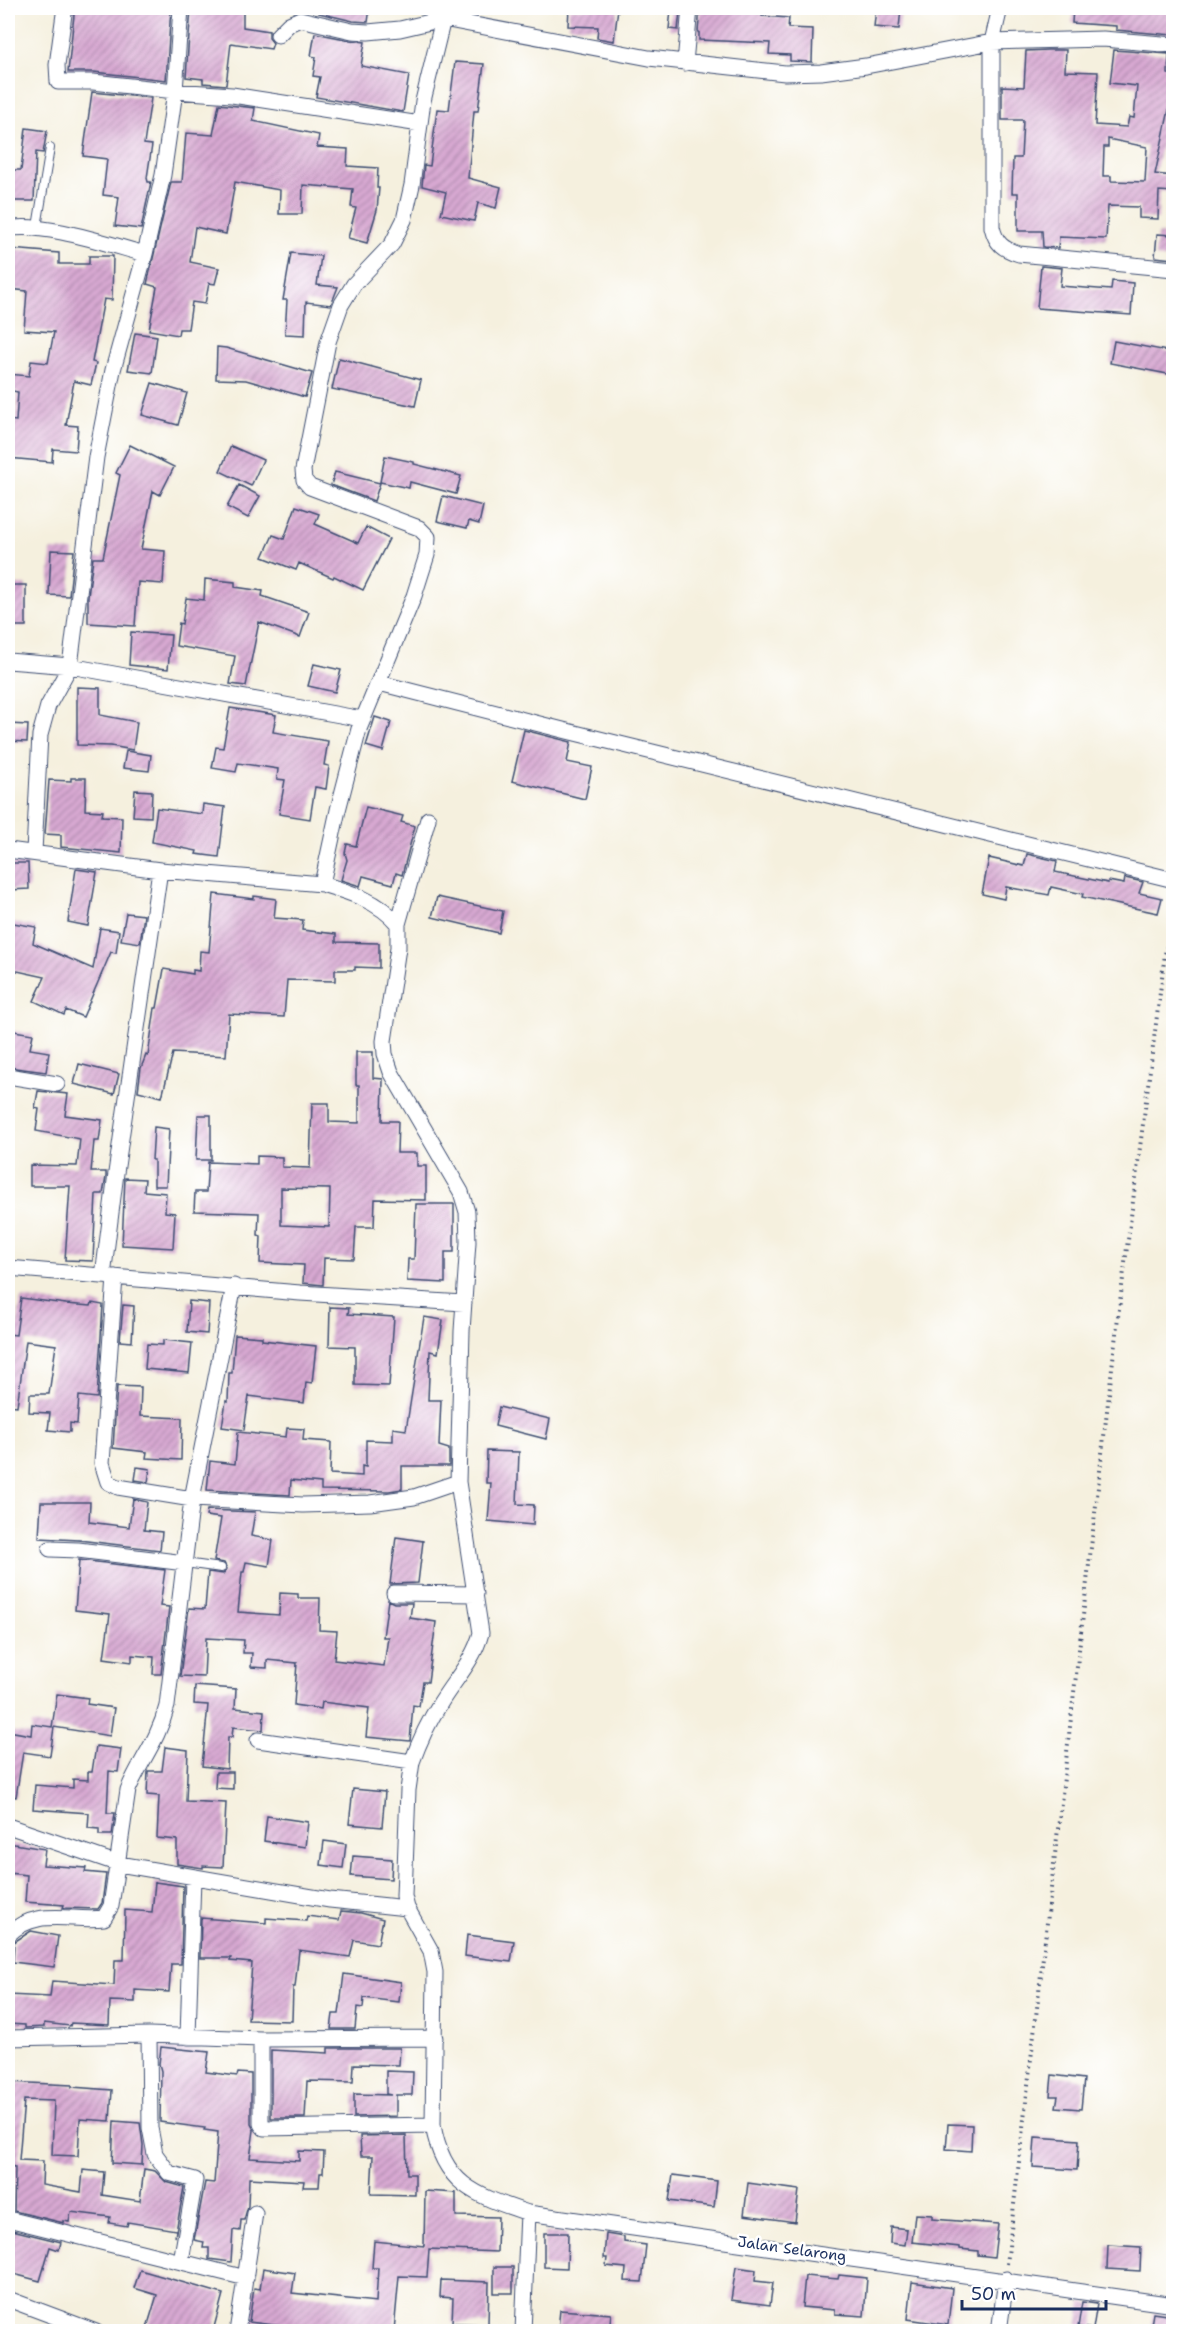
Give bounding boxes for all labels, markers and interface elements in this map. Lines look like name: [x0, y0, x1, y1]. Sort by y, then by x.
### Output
street label: Jalan Selarong: [736, 2231, 848, 2267]
scale bar: [962, 2273, 1106, 2311]
text: 50 m: [971, 2282, 1016, 2306]

